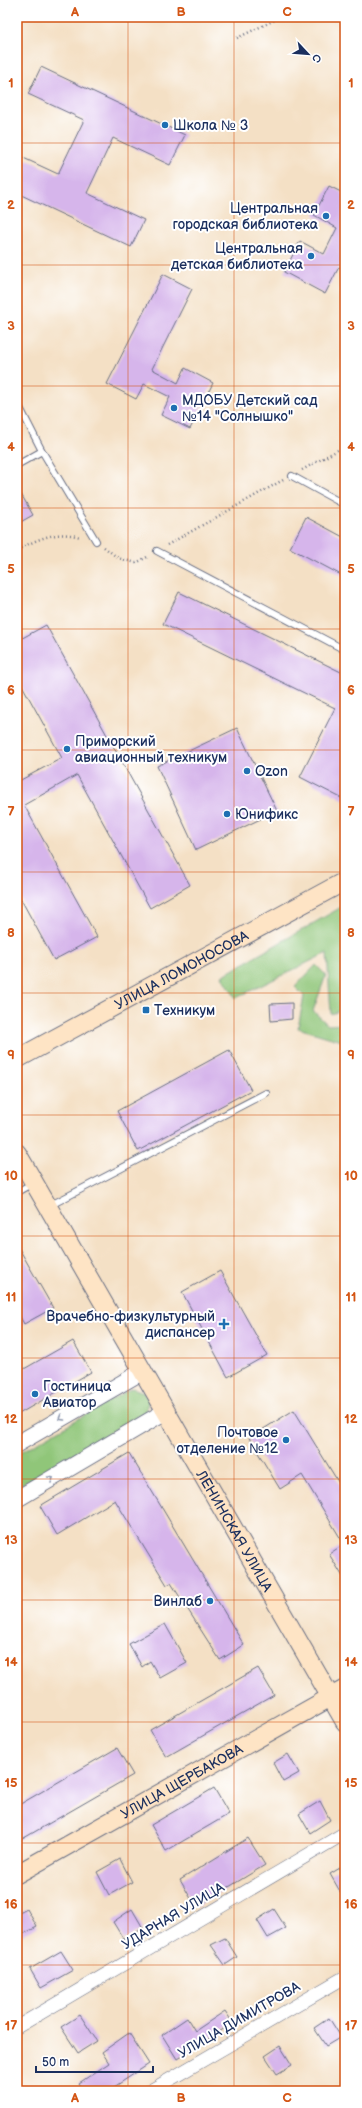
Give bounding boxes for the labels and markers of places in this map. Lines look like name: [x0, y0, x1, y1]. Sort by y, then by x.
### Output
place label: Школа № 3: [173, 117, 248, 134]
marker: Школа № 3: [160, 120, 170, 130]
place label: Центральная городская библиотека: [173, 200, 319, 233]
marker: Центральная городская библиотека: [321, 211, 331, 221]
place label: Центральная детская библиотека: [171, 240, 304, 273]
marker: Центральная детская библиотека: [306, 251, 316, 261]
place label: МДОБУ Детский сад №14 "Солнышко": [182, 392, 318, 425]
marker: МДОБУ Детский сад №14 "Солнышко": [169, 403, 179, 413]
place label: Приморский авиационный техникум: [75, 733, 227, 766]
marker: Приморский авиационный техникум: [62, 744, 72, 754]
place label: Ozon: [255, 763, 288, 780]
marker: Ozon: [242, 766, 252, 776]
place label: Юнификс: [235, 806, 298, 823]
marker: Юнификс: [222, 809, 232, 819]
place label: Техникум: [154, 1002, 215, 1019]
marker: Техникум: [141, 1005, 151, 1015]
place label: Врачебно-физкультурный диспансер: [46, 1308, 215, 1341]
marker: Врачебно-физкультурный диспансер: [218, 1318, 230, 1330]
place label: Гостиница Авиатор: [42, 1378, 112, 1411]
marker: Гостиница Авиатор: [30, 1389, 40, 1399]
place label: Почтовое отделение №12: [176, 1424, 279, 1457]
marker: Почтовое отделение №12: [281, 1435, 291, 1445]
place label: Винлаб: [153, 1593, 202, 1610]
marker: Винлаб: [205, 1596, 215, 1606]

